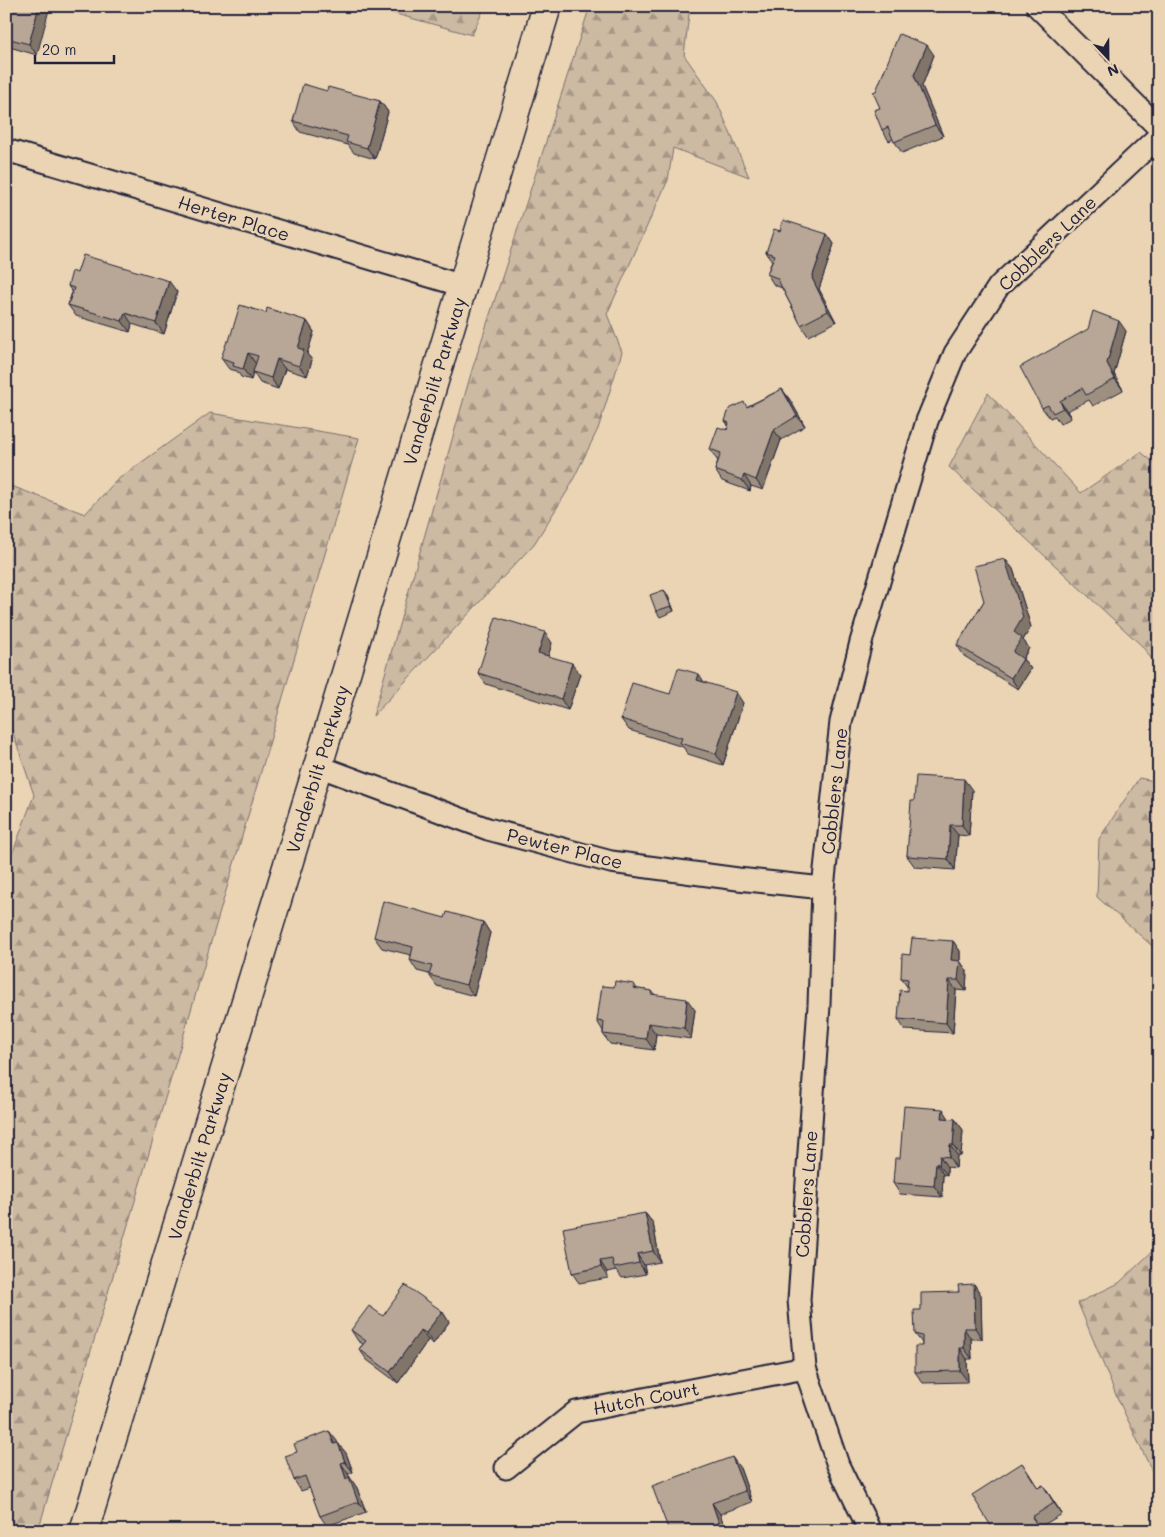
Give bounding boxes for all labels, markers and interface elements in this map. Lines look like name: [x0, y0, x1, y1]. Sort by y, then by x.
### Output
scale bar: [35, 32, 114, 64]
north arrow: [1082, 32, 1132, 82]
text: 20 m: [42, 39, 76, 59]
text: N: [1105, 60, 1122, 81]
street label: Herter Place: [175, 190, 293, 246]
street label: Cobblers Lane: [993, 190, 1101, 296]
street label: Vanderbilt Parkway: [397, 294, 471, 468]
street label: Vanderbilt Parkway: [280, 682, 354, 856]
street label: Cobblers Lane: [815, 726, 853, 856]
street label: Pewter Place: [505, 822, 625, 874]
street label: Vanderbilt Parkway: [162, 1069, 236, 1243]
street label: Cobblers Lane: [790, 1130, 822, 1258]
street label: Hutch Court: [591, 1376, 701, 1420]

